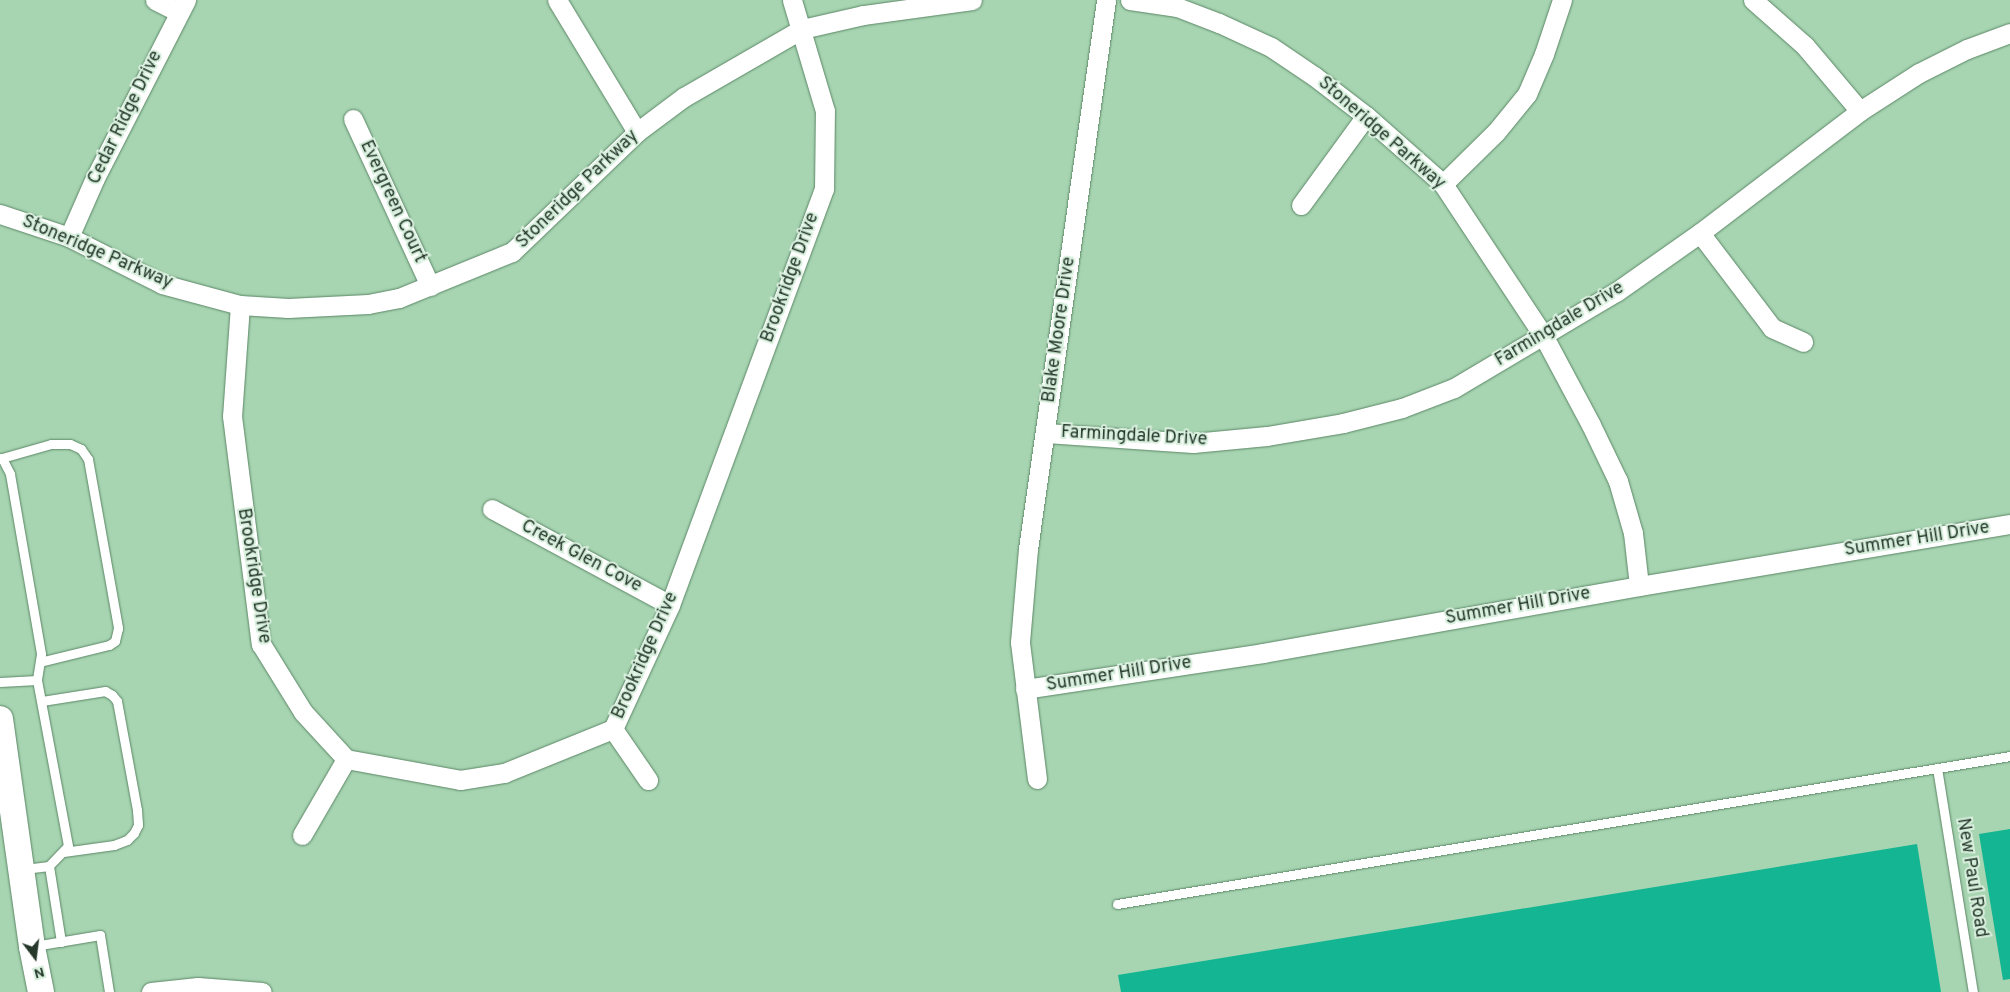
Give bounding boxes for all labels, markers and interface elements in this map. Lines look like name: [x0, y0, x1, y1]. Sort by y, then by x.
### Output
street label: Cedar Ridge Drive: [84, 48, 168, 188]
street label: Stoneridge Parkway: [1313, 73, 1449, 195]
street label: Stoneridge Parkway: [512, 126, 644, 254]
street label: Evergreen Court: [354, 137, 430, 267]
street label: Brookridge Drive: [757, 210, 825, 346]
street label: Stoneridge Parkway: [18, 212, 176, 294]
street label: Blake Moore Drive: [1039, 256, 1081, 404]
street label: Farmingdale Drive: [1492, 278, 1628, 372]
street label: Farmingdale Drive: [1060, 422, 1208, 452]
street label: Brookridge Drive: [232, 507, 274, 645]
street label: Creek Glen Cove: [517, 516, 645, 598]
street label: Summer Hill Drive: [1843, 518, 1991, 562]
street label: Summer Hill Drive: [1444, 584, 1592, 630]
street label: Brookridge Drive: [608, 589, 684, 723]
street label: Summer Hill Drive: [1045, 653, 1193, 697]
street label: New Paul Road: [1951, 817, 1991, 939]
north arrow: [10, 932, 60, 982]
text: N: [32, 962, 46, 981]

